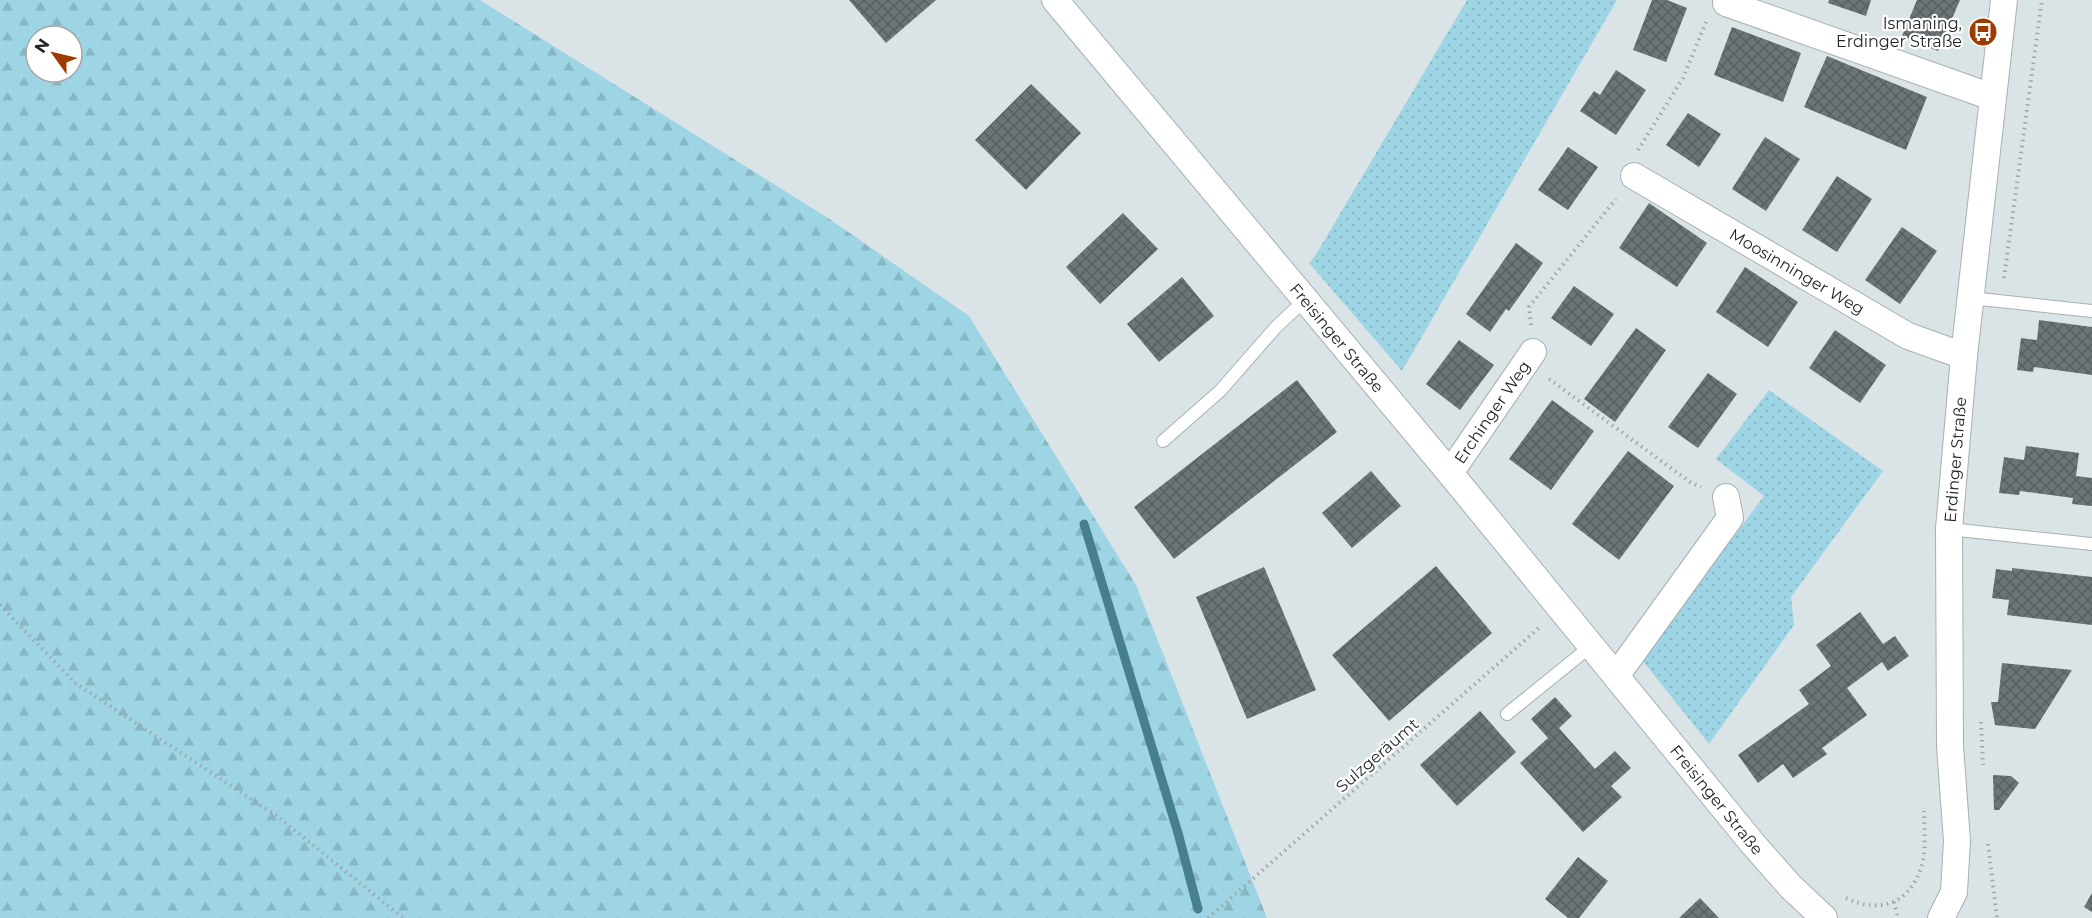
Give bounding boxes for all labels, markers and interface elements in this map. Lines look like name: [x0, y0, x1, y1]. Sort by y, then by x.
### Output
place label: Ismaning, Erdinger Straße: [1836, 14, 1962, 51]
bus stop icon: Ismaning, Erdinger Straße: [1967, 16, 1999, 48]
north arrow: [24, 24, 84, 84]
text: N: [30, 35, 53, 57]
street label: Moosinninger Weg: [1726, 225, 1868, 319]
street label: Freisinger Straße: [1286, 280, 1388, 396]
street label: Erchinger Weg: [1450, 357, 1534, 467]
street label: Erdinger Straße: [1941, 396, 1970, 523]
street label: Sulzgeräumt: [1332, 714, 1423, 796]
street label: Freisinger Straße: [1666, 741, 1767, 859]

